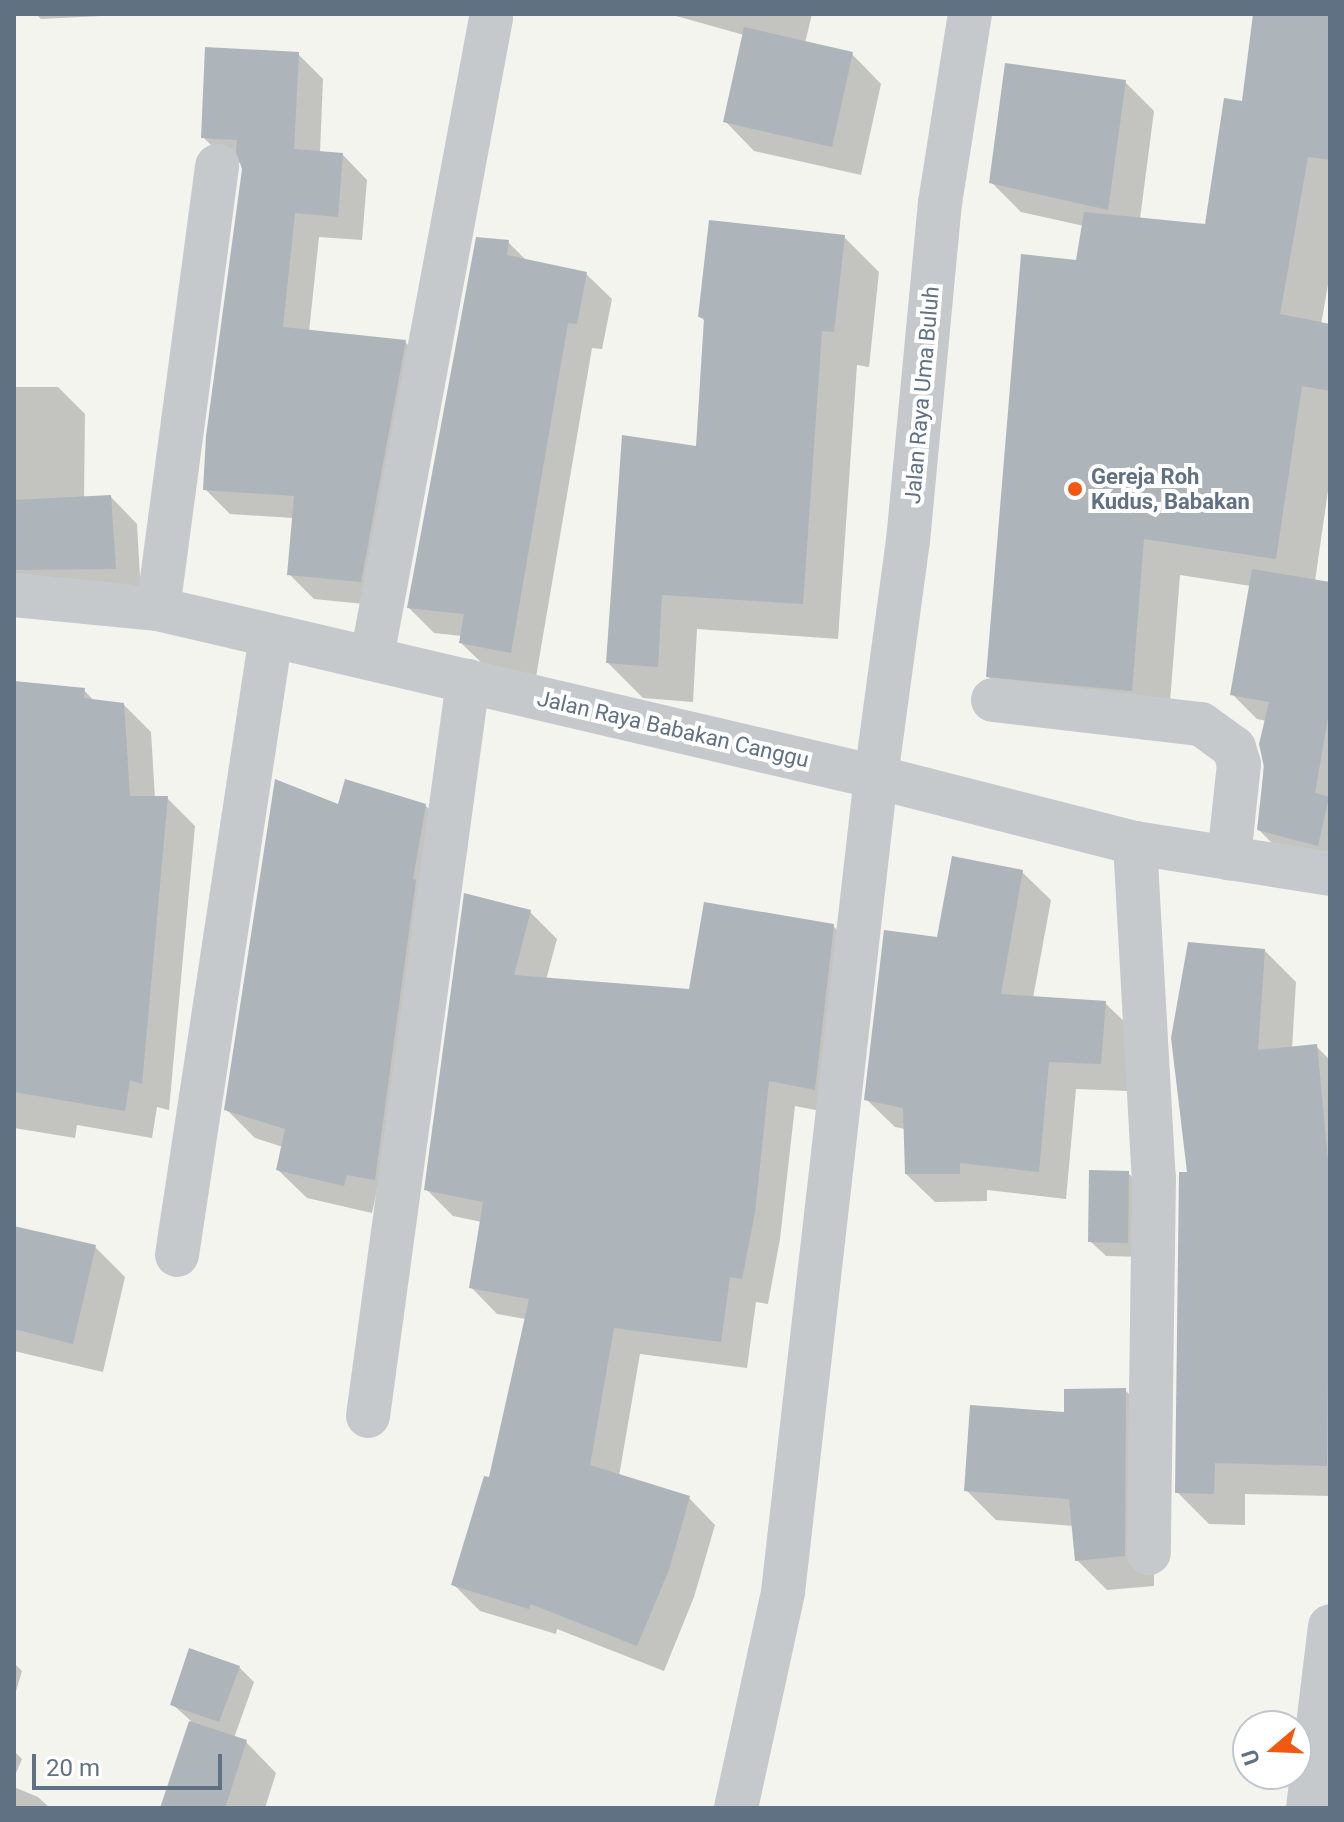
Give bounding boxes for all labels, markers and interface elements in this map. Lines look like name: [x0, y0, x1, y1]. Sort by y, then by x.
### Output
street label: Jalan Raya Uma Buluh: [899, 285, 945, 505]
place label: Gereja Roh Kudus, Babakan: [1091, 463, 1250, 514]
marker: Gereja Roh Kudus, Babakan: [1066, 480, 1084, 498]
street label: Jalan Raya Babakan Canggu: [535, 685, 811, 773]
north arrow: [1232, 1710, 1312, 1790]
scale bar: [36, 1738, 226, 1788]
text: U: [1237, 1746, 1265, 1768]
text: 20 m: [46, 1754, 100, 1782]

